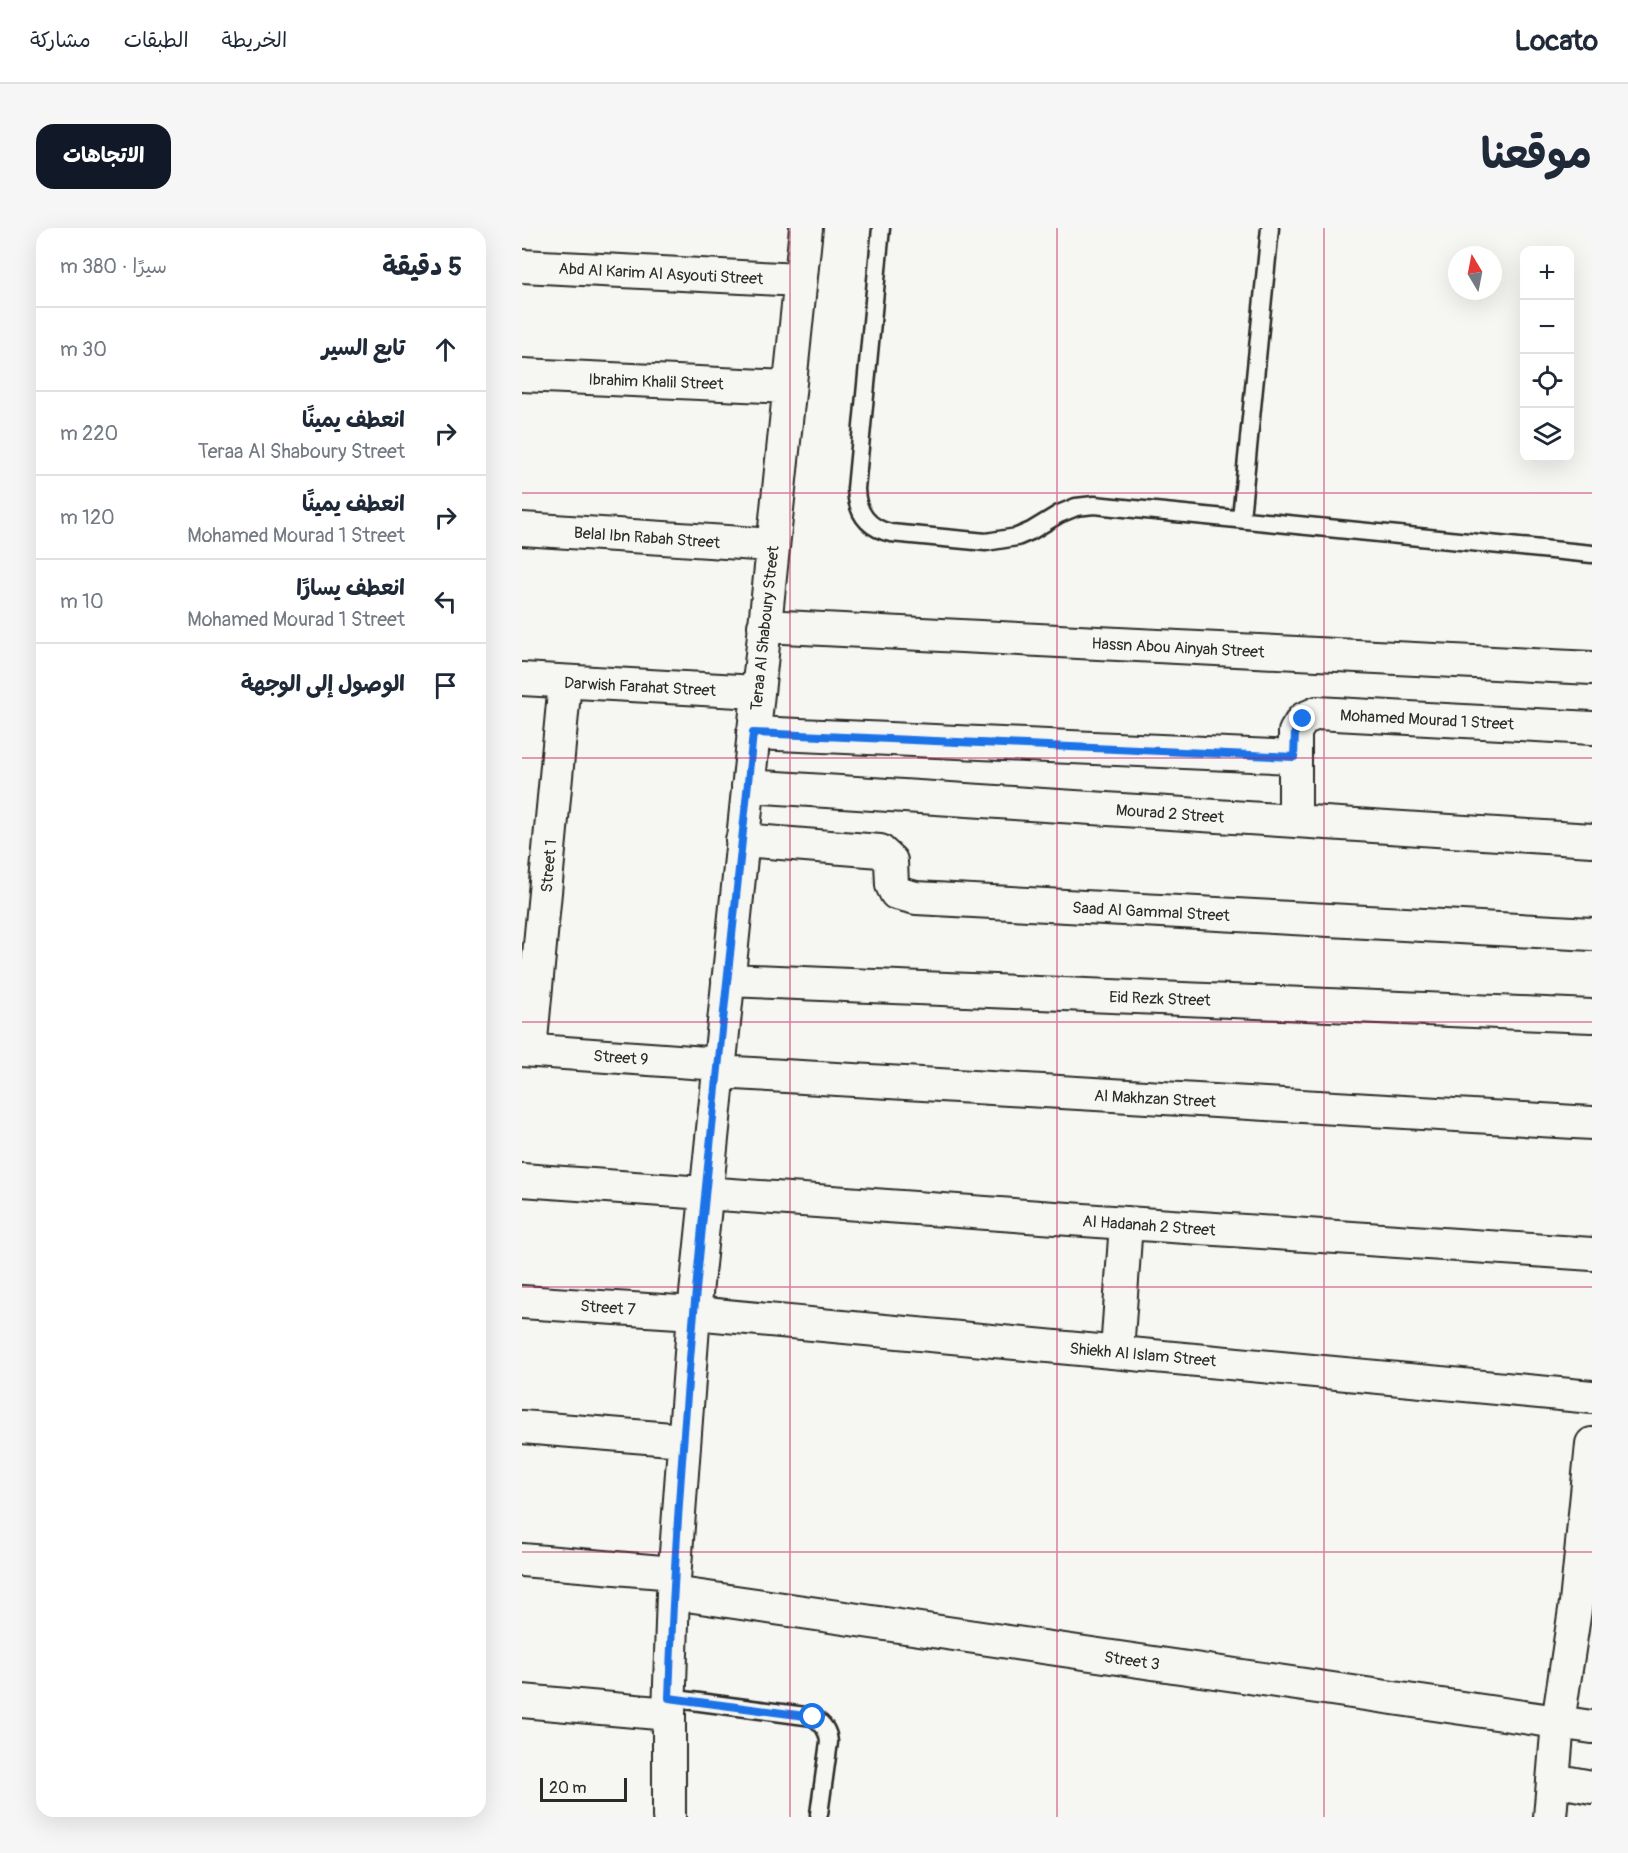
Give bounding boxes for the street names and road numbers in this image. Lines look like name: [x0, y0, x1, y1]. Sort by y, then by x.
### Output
street label: Abd Al Karim Al Asyouti Street: [558, 259, 764, 289]
street label: Ibrahim Khalil Street: [588, 370, 724, 394]
street label: Belal Ibn Rabah Street: [573, 523, 721, 553]
street label: Teraa Al Shaboury Street: [746, 544, 784, 712]
street label: Hassn Abou Ainyah Street: [1091, 633, 1266, 663]
street label: Darwish Farahat Street: [564, 673, 717, 701]
street label: Mohamed Mourad 1 Street: [1339, 705, 1515, 735]
street label: Mourad 2 Street: [1115, 800, 1225, 828]
street label: Street 1: [537, 839, 561, 893]
street label: Saad Al Gammal Street: [1072, 898, 1231, 926]
street label: Eid Rezk Street: [1109, 987, 1212, 1011]
street label: Street 9: [593, 1046, 649, 1070]
street label: Al Makhzan Street: [1093, 1086, 1217, 1112]
street label: Al Hadanah 2 Street: [1082, 1211, 1217, 1241]
street label: Street 7: [580, 1296, 637, 1320]
street label: Shiekh Al Islam Street: [1069, 1339, 1218, 1371]
street label: Street 3: [1103, 1647, 1161, 1675]

